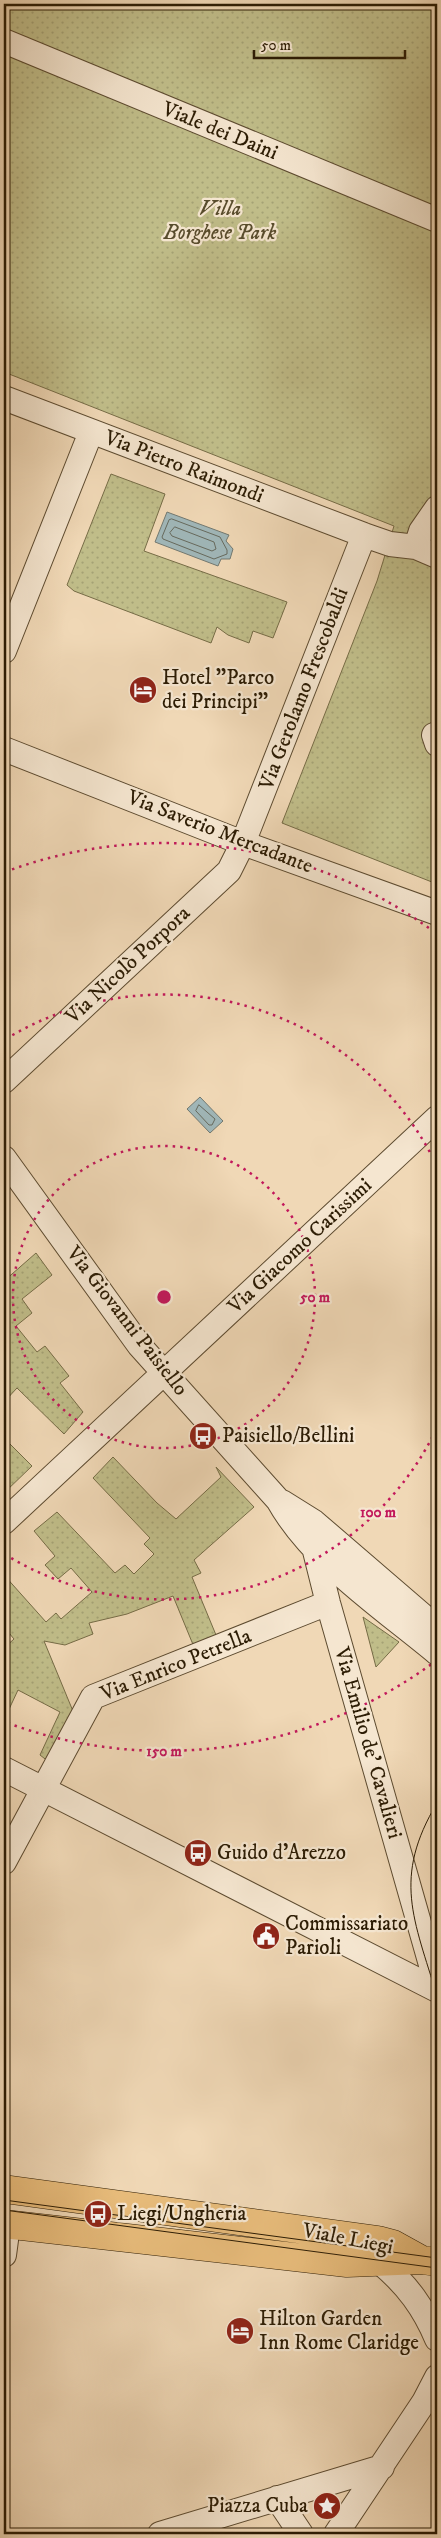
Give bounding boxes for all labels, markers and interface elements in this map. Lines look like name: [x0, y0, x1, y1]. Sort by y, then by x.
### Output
scale bar: [254, 28, 405, 60]
text: 50 m: [261, 36, 291, 55]
street label: Viale dei Daini: [157, 96, 282, 166]
park label: Villa Borghese Park: [163, 196, 276, 246]
street label: Via Pietro Raimondi: [100, 424, 267, 509]
street label: Via Gerolamo Frescobaldi: [253, 584, 355, 795]
place label: Hotel "Parco dei Principi": [162, 665, 274, 715]
hotel icon: Hotel "Parco dei Principi": [128, 675, 158, 705]
street label: Via Saverio Mercadante: [123, 784, 317, 879]
street label: Via Nicolò Porpora: [59, 900, 196, 1030]
street label: Via Giacomo Carissimi: [222, 1173, 377, 1320]
street label: Via Giovanni Paisiello: [60, 1240, 193, 1401]
centre of rings: [155, 1288, 173, 1306]
text: 50 m: [299, 1288, 331, 1307]
bus stop icon: Paisiello/Bellini: [188, 1421, 218, 1451]
place label: Paisiello/Bellini: [222, 1423, 355, 1449]
text: 100 m: [360, 1503, 397, 1522]
street label: Via Enrico Petrella: [96, 1623, 255, 1707]
street label: Via Emilio de' Cavalieri: [328, 1643, 408, 1842]
text: 150 m: [146, 1742, 182, 1761]
bus stop icon: Guido d'Arezzo: [183, 1838, 213, 1868]
place label: Guido d'Arezzo: [217, 1840, 346, 1866]
place label: Commissariato Parioli: [285, 1911, 408, 1961]
public building icon: Commissariato Parioli: [251, 1921, 281, 1951]
bus stop icon: Liegi/Ungheria: [83, 2199, 113, 2229]
place label: Liegi/Ungheria: [117, 2201, 246, 2227]
street label: Viale Liegi: [299, 2217, 396, 2261]
place label: Hilton Garden Inn Rome Claridge: [259, 2306, 419, 2356]
hotel icon: Hilton Garden Inn Rome Claridge: [225, 2316, 255, 2346]
place icon: Piazza Cuba: [312, 2491, 342, 2521]
place label: Piazza Cuba: [207, 2493, 308, 2519]

